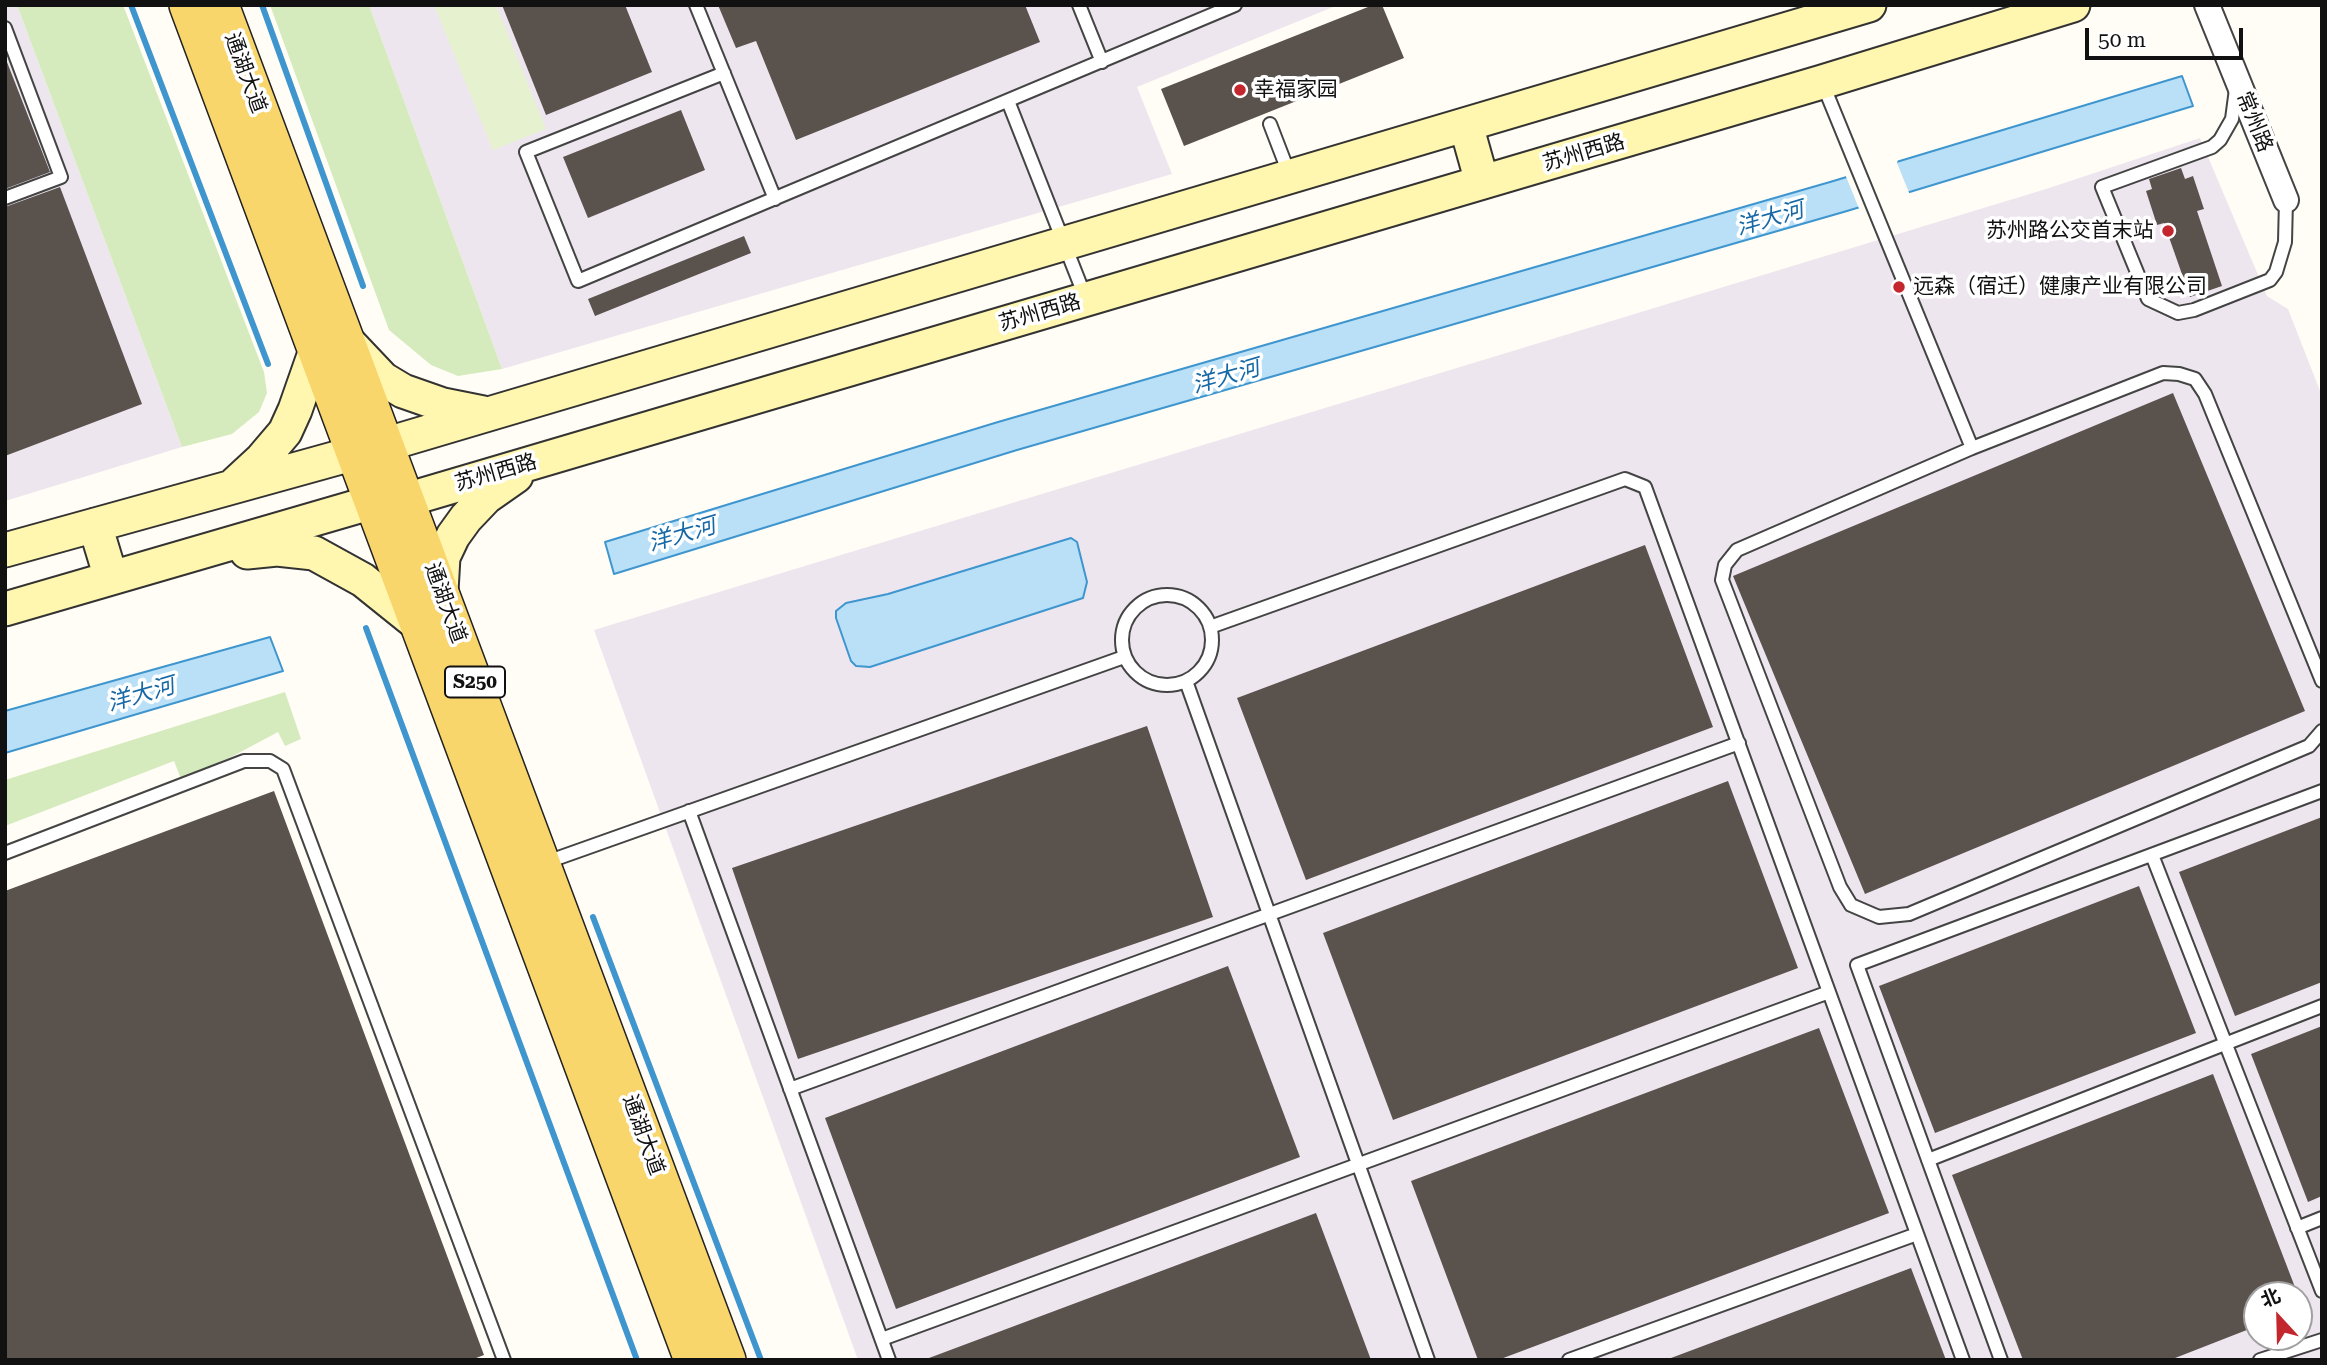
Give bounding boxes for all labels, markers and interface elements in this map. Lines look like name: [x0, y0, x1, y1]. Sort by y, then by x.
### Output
scale bar: [2089, 14, 2246, 58]
text: 50 m: [2098, 28, 2146, 52]
street label: 通湖大道: [219, 29, 271, 117]
place label: 幸福家园: [1254, 77, 1338, 103]
marker: 幸福家园: [1232, 82, 1248, 98]
street label: 常州路: [2231, 88, 2277, 156]
street label: 苏州西路: [1540, 129, 1628, 177]
water label: 洋大河: [1733, 196, 1807, 242]
place label: 苏州路公交首末站: [1986, 218, 2154, 244]
marker: 苏州路公交首末站: [2160, 223, 2176, 239]
place label: 远森（宿迁）健康产业有限公司: [1913, 274, 2207, 300]
marker: 远森（宿迁）健康产业有限公司: [1891, 279, 1907, 295]
street label: 苏州西路: [996, 289, 1084, 337]
water label: 洋大河: [1189, 354, 1263, 400]
street label: 苏州西路: [452, 449, 540, 497]
water label: 洋大河: [645, 512, 719, 558]
street label: 通湖大道: [419, 559, 471, 647]
road number: S250: [445, 666, 505, 698]
water label: 洋大河: [104, 672, 178, 718]
street label: 通湖大道: [617, 1091, 669, 1179]
north arrow: [2243, 1281, 2313, 1351]
text: 北: [2258, 1284, 2284, 1312]

